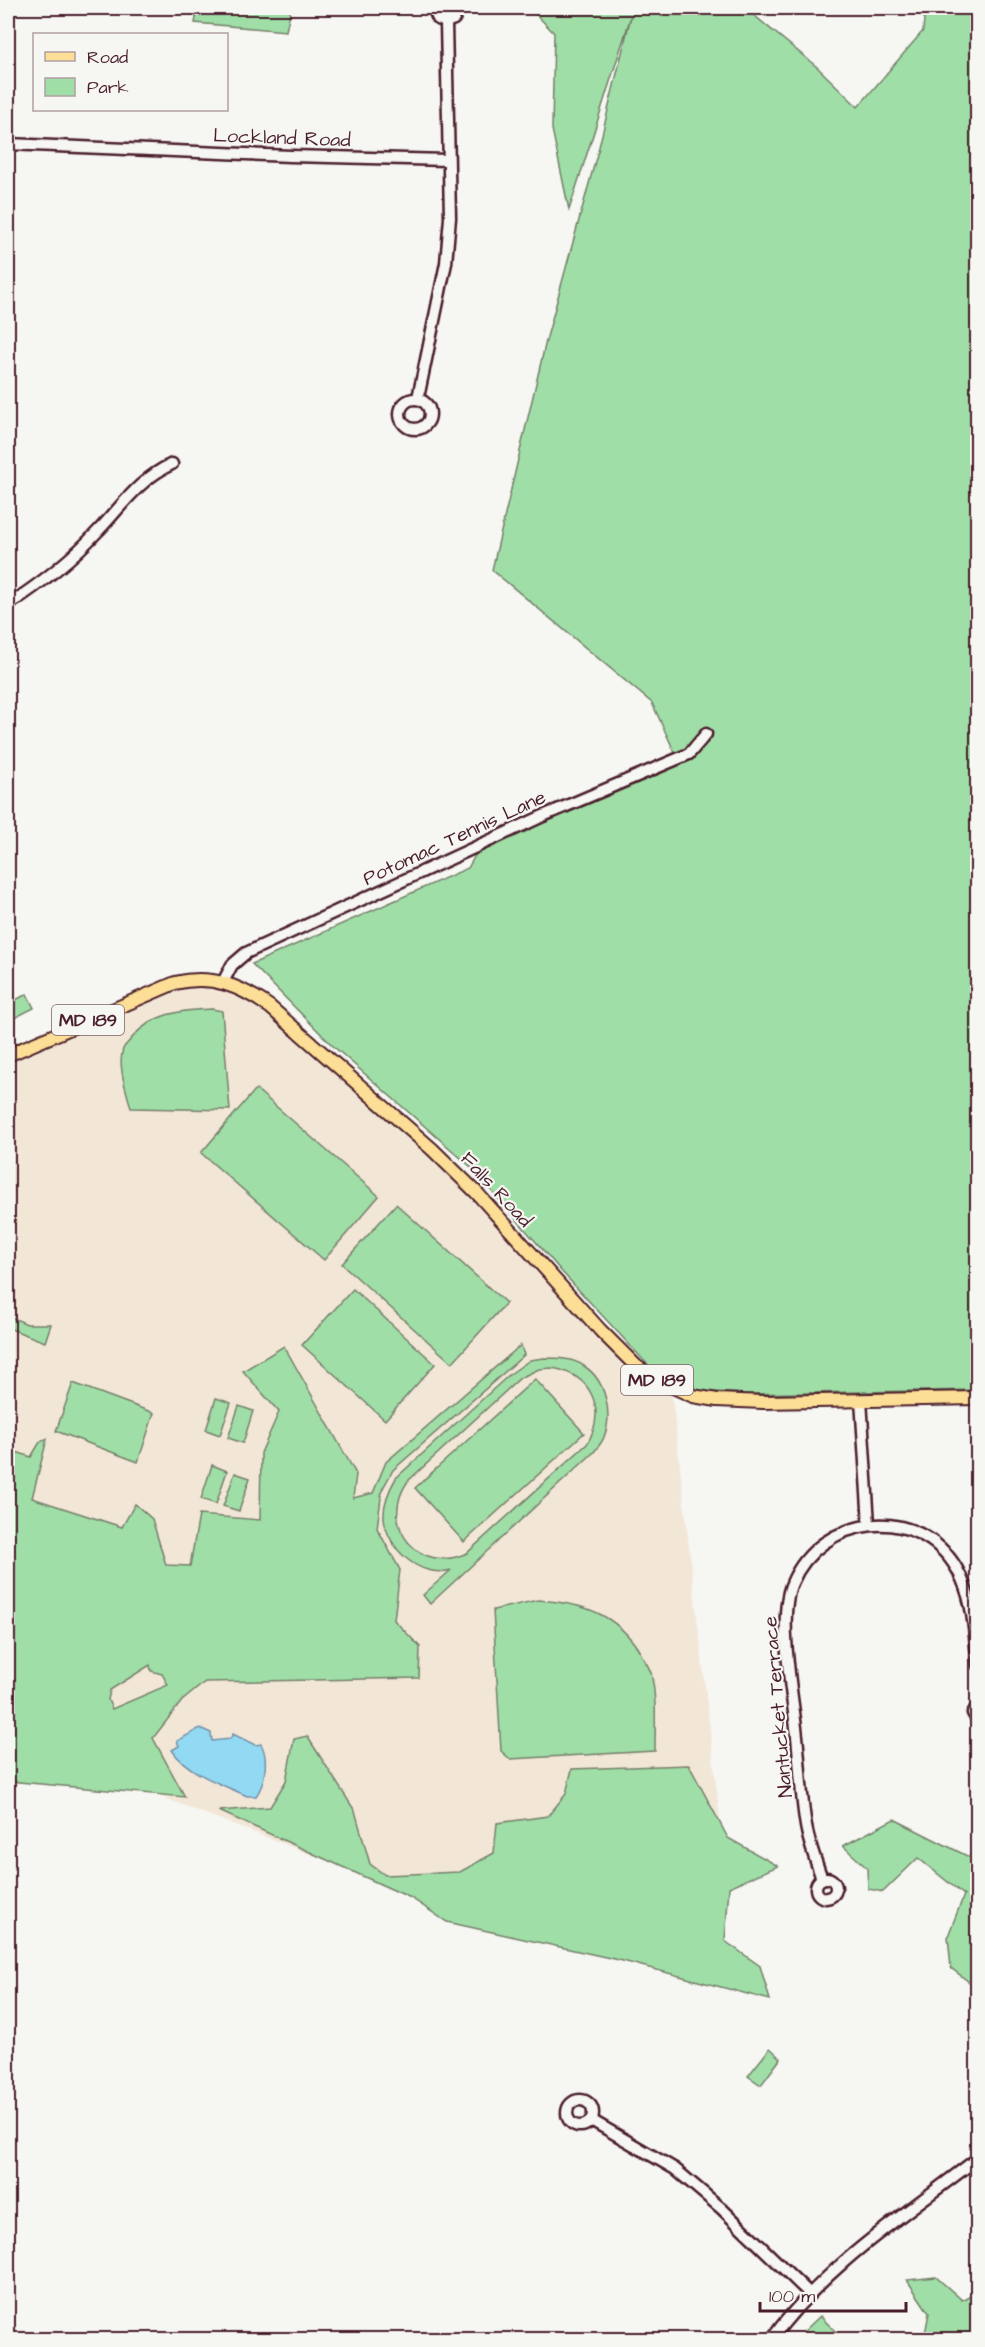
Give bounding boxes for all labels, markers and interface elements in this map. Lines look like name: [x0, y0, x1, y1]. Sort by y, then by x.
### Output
legend: [33, 33, 228, 111]
text: Road: [87, 45, 128, 70]
text: Park: [87, 75, 129, 100]
street label: Lockland Road: [213, 122, 351, 154]
street label: Potomac Tennis Lane: [358, 783, 551, 893]
road number: MD 189: [52, 1005, 124, 1035]
street label: Falls Road: [454, 1146, 539, 1234]
road number: MD 189: [621, 1365, 693, 1395]
street label: Nantucket Terrace: [756, 1615, 800, 1799]
scale bar: [760, 2275, 906, 2313]
text: 100 m: [769, 2284, 815, 2309]

